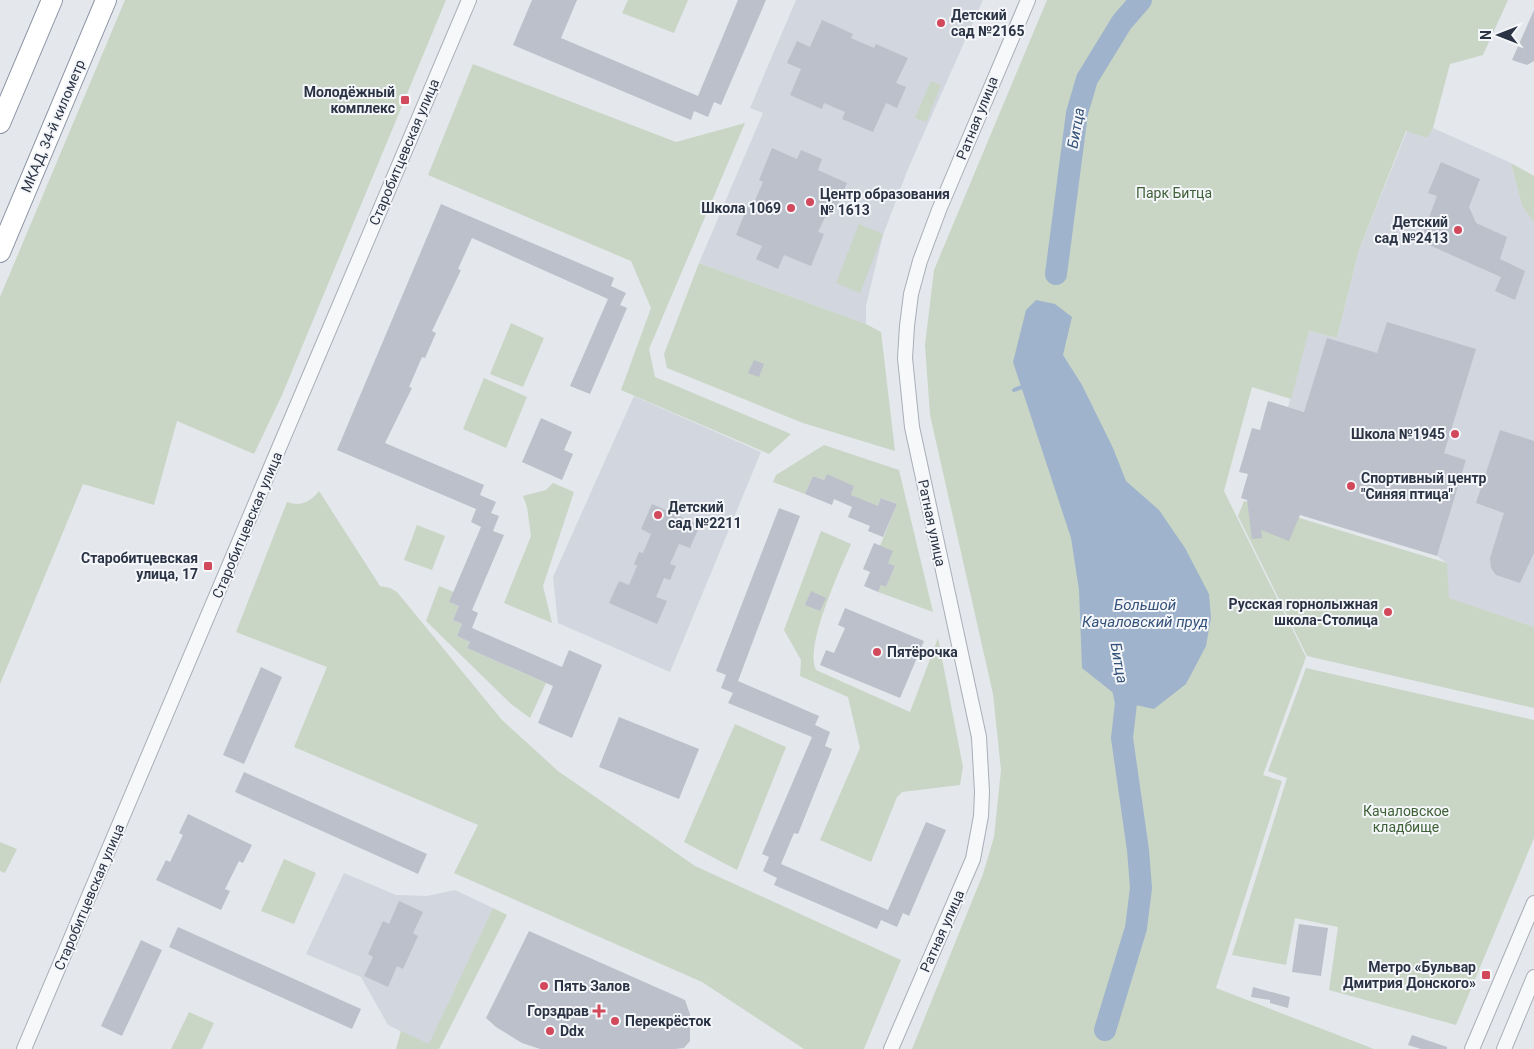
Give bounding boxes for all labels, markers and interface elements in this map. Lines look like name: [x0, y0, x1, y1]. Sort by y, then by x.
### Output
place label: Детский сад №2165: [951, 7, 1024, 39]
north arrow: [1474, 10, 1524, 60]
marker: Детский сад №2165: [935, 17, 947, 29]
text: N: [1478, 30, 1494, 40]
street label: МКАД, 34-й километр: [18, 57, 88, 195]
street label: Ратная улица: [953, 74, 1001, 162]
street label: Старобитцевская улица: [366, 76, 442, 228]
place label: Молодёжный комплекс: [304, 84, 395, 116]
marker: Молодёжный комплекс: [399, 94, 411, 106]
water label: Битца: [1064, 106, 1088, 150]
park label: Парк Битца: [1136, 185, 1212, 201]
place label: Центр образования № 1613: [820, 186, 950, 218]
marker: Центр образования № 1613: [804, 196, 816, 208]
place label: Школа 1069: [701, 200, 781, 216]
marker: Школа 1069: [785, 202, 797, 214]
place label: Детский сад №2413: [1375, 214, 1448, 246]
marker: Детский сад №2413: [1452, 224, 1464, 236]
place label: Школа №1945: [1351, 426, 1445, 442]
marker: Школа №1945: [1449, 428, 1461, 440]
street label: Старобитцевская улица: [209, 449, 285, 601]
place label: Спортивный центр "Синяя птица": [1361, 470, 1487, 502]
street label: Ратная улица: [915, 478, 949, 568]
marker: Спортивный центр "Синяя птица": [1345, 480, 1357, 492]
place label: Детский сад №2211: [668, 499, 741, 531]
marker: Детский сад №2211: [652, 509, 664, 521]
place label: Старобитцевская улица, 17: [81, 550, 198, 582]
marker: Старобитцевская улица, 17: [202, 560, 214, 572]
water label: Большой Качаловский пруд: [1082, 596, 1208, 631]
place label: Русская горнолыжная школа-Столица: [1229, 596, 1379, 628]
marker: Русская горнолыжная школа-Столица: [1382, 606, 1394, 618]
water label: Битца: [1107, 641, 1131, 685]
place label: Пятёрочка: [887, 644, 958, 660]
marker: Пятёрочка: [871, 646, 883, 658]
park label: Качаловское кладбище: [1363, 803, 1449, 835]
street label: Старобитцевская улица: [51, 821, 127, 973]
street label: Ратная улица: [917, 887, 967, 975]
place label: Метро «Бульвар Дмитрия Донского»: [1343, 959, 1476, 991]
marker: Метро «Бульвар Дмитрия Донского»: [1480, 969, 1492, 981]
place label: Пять Залов: [554, 978, 630, 994]
marker: Пять Залов: [538, 980, 550, 992]
place label: Горздрав: [527, 1003, 589, 1019]
marker: Горздрав: [593, 1005, 605, 1017]
place label: Перекрёсток: [625, 1013, 711, 1029]
marker: Перекрёсток: [609, 1015, 621, 1027]
place label: Ddx: [560, 1023, 585, 1039]
marker: Ddx: [544, 1025, 556, 1037]

